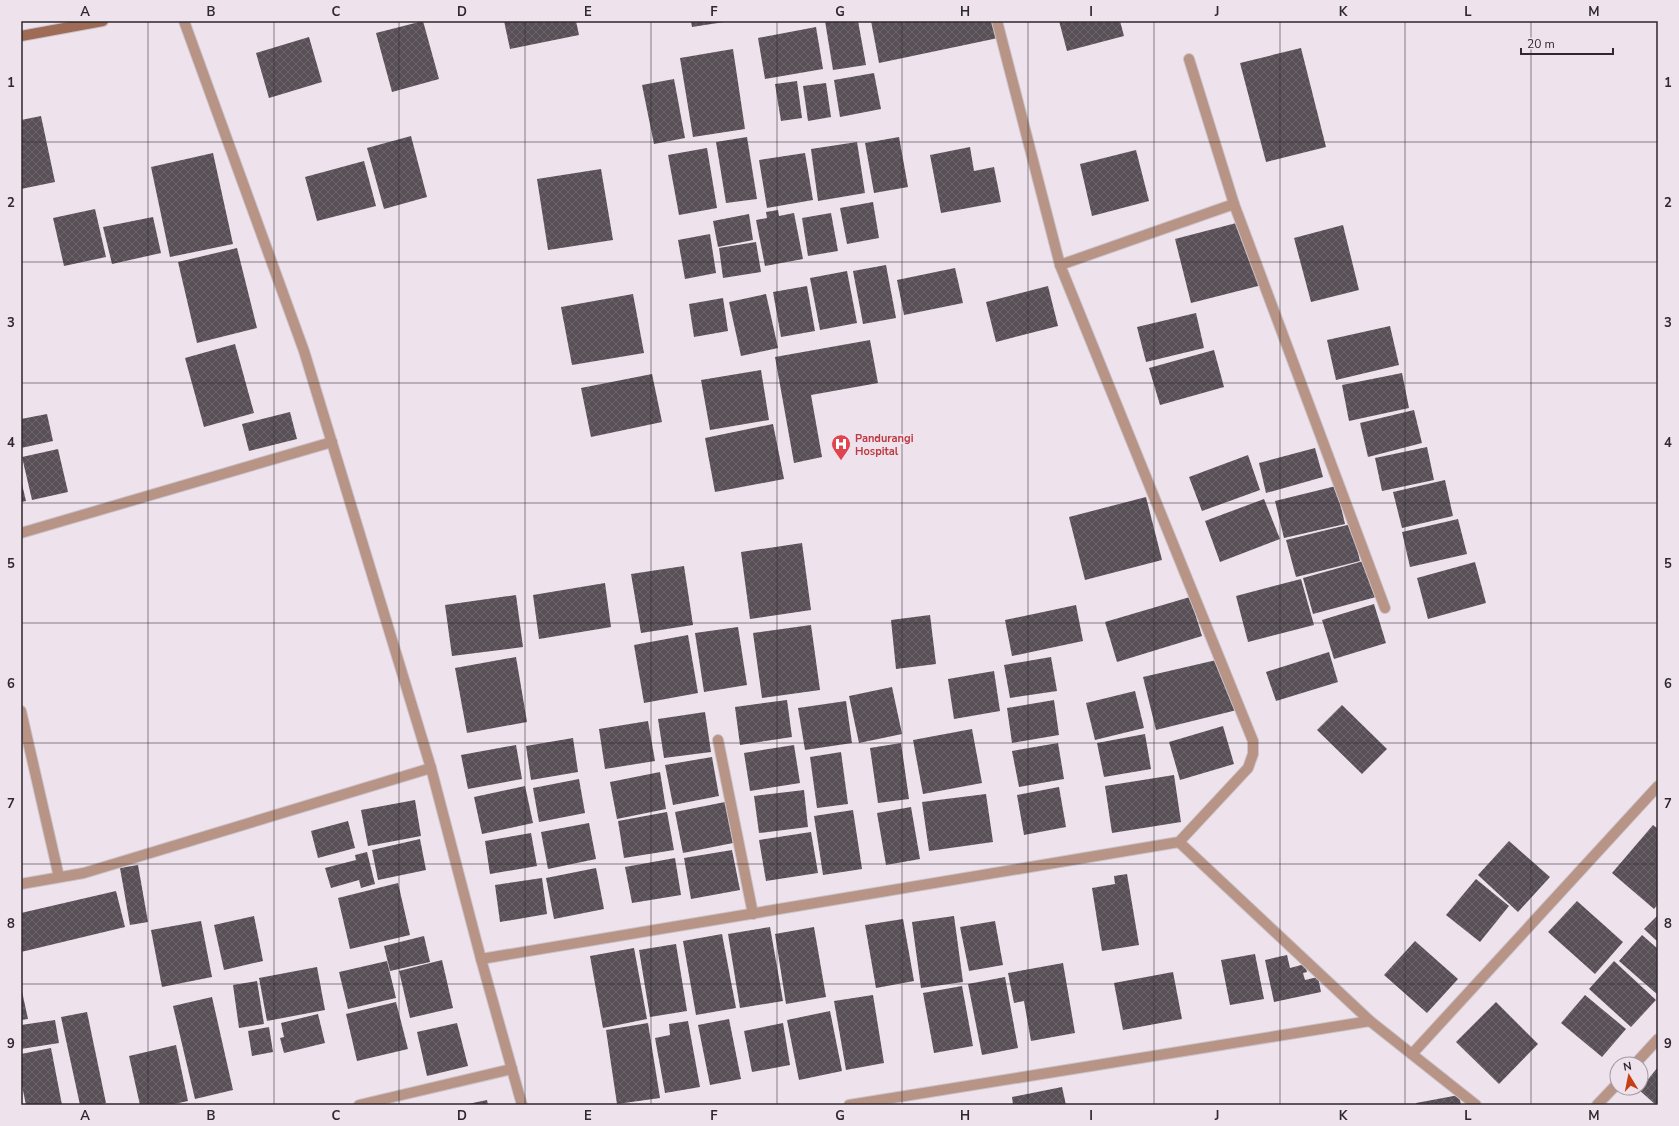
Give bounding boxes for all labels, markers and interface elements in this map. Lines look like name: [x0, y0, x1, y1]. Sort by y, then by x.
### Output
text: A: [80, 3, 90, 21]
text: B: [207, 3, 216, 21]
text: C: [332, 3, 341, 21]
text: D: [457, 3, 467, 21]
text: E: [584, 3, 592, 21]
text: F: [710, 3, 718, 21]
text: G: [835, 3, 845, 21]
text: H: [960, 3, 970, 21]
text: I: [1089, 3, 1093, 21]
text: J: [1214, 3, 1219, 21]
text: K: [1339, 3, 1348, 21]
text: L: [1464, 3, 1472, 21]
text: M: [1588, 3, 1600, 21]
scale bar: [1521, 30, 1613, 56]
text: 20 m: [1527, 36, 1555, 52]
text: 1: [7, 74, 15, 92]
text: 1: [1664, 74, 1672, 92]
text: 2: [7, 194, 15, 212]
text: 2: [1664, 194, 1672, 212]
text: 3: [7, 314, 15, 332]
text: 3: [1664, 314, 1672, 332]
place label: Pandurangi Hospital: [855, 431, 914, 459]
hospital icon: Pandurangi Hospital: [830, 433, 852, 461]
text: 4: [7, 434, 15, 452]
text: 4: [1664, 434, 1672, 452]
text: 5: [7, 555, 15, 573]
text: 5: [1664, 555, 1672, 573]
text: 6: [7, 675, 15, 693]
text: 6: [1664, 675, 1672, 693]
text: 7: [7, 795, 15, 813]
text: 7: [1664, 795, 1672, 813]
text: 8: [7, 915, 15, 933]
text: 8: [1664, 915, 1672, 933]
text: 9: [7, 1035, 15, 1053]
text: 9: [1664, 1035, 1672, 1053]
north arrow: [1609, 1056, 1649, 1096]
text: N: [1622, 1059, 1633, 1075]
text: A: [80, 1107, 90, 1125]
text: B: [207, 1107, 216, 1125]
text: C: [332, 1107, 341, 1125]
text: D: [457, 1107, 467, 1125]
text: E: [584, 1107, 592, 1125]
text: F: [710, 1107, 718, 1125]
text: G: [835, 1107, 845, 1125]
text: H: [960, 1107, 970, 1125]
text: I: [1089, 1107, 1093, 1125]
text: J: [1214, 1107, 1219, 1125]
text: K: [1339, 1107, 1348, 1125]
text: L: [1464, 1107, 1472, 1125]
text: M: [1588, 1107, 1600, 1125]

